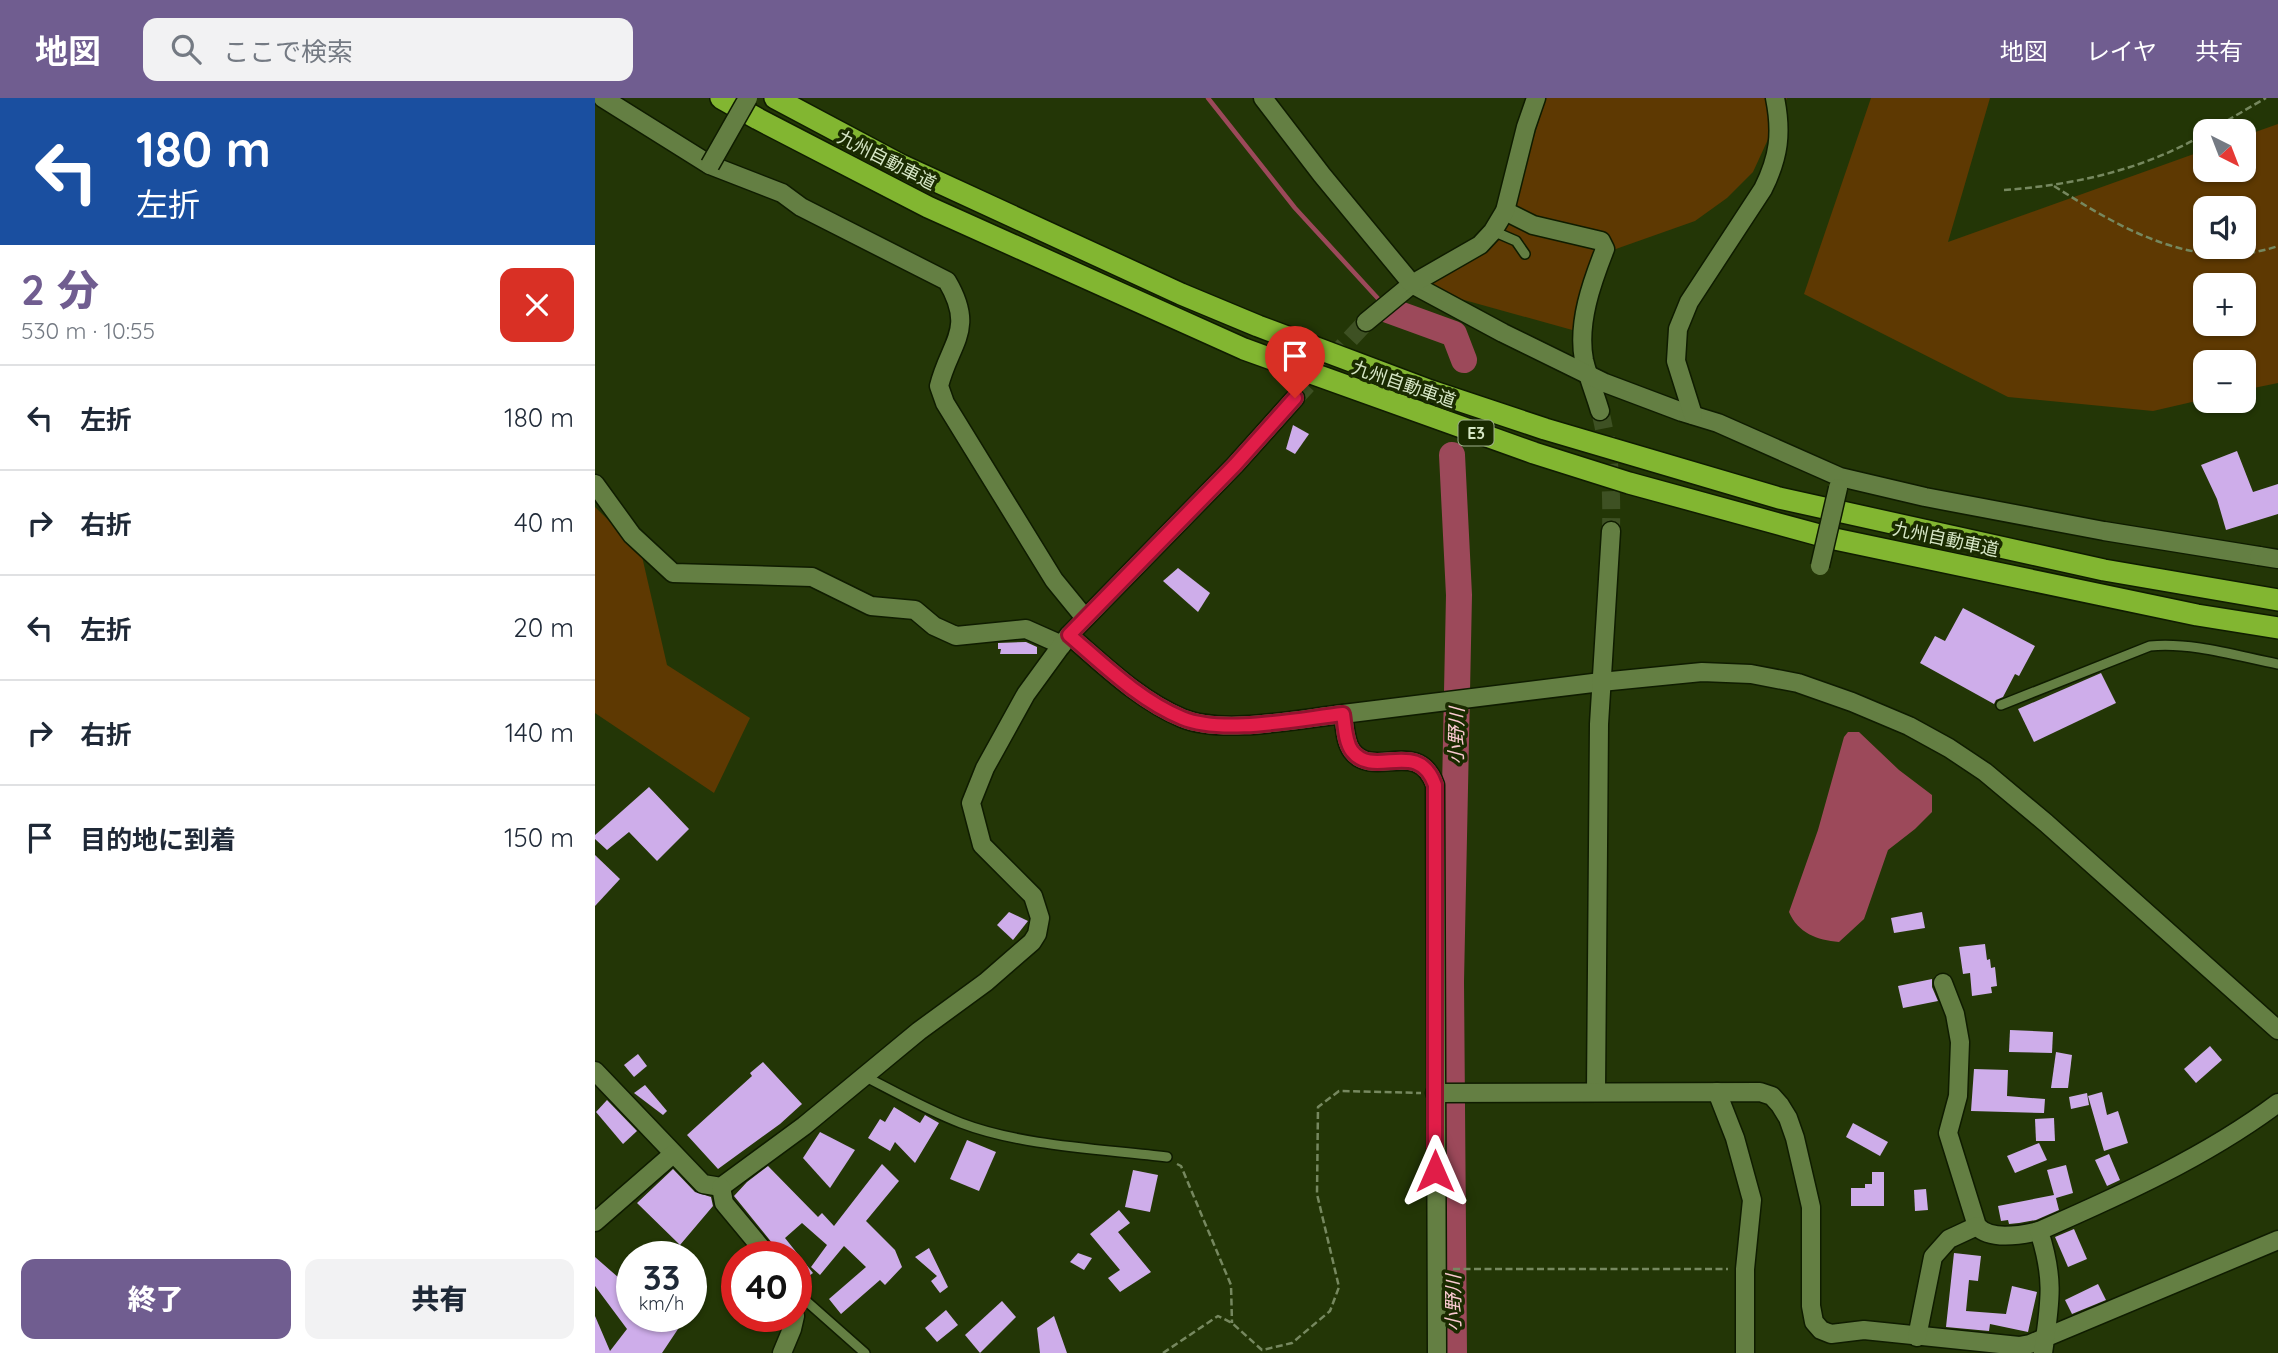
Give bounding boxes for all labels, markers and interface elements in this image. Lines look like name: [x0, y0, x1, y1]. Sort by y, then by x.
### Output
search box: [143, 18, 633, 81]
text: 地図: [35, 30, 101, 71]
icon: search: [167, 30, 205, 68]
text: ここで検索: [223, 35, 353, 68]
text: 地図: [2000, 36, 2048, 66]
text: レイヤ: [2086, 36, 2157, 66]
text: 共有: [2195, 36, 2243, 66]
text: 180 m: [136, 118, 271, 179]
north arrow: [2193, 119, 2256, 182]
map controls: [2193, 119, 2256, 413]
street label: 九州自動車道: [834, 125, 940, 195]
icon: left: [21, 126, 112, 217]
text: 左折: [136, 184, 200, 224]
button: sound: [2193, 196, 2256, 259]
text: 2 分: [21, 263, 99, 316]
button: close: [500, 268, 574, 342]
button: +: [2193, 273, 2256, 336]
text: 530 m · 10:55: [21, 316, 155, 345]
pin: [1265, 326, 1325, 398]
icon: arrive: [1276, 337, 1314, 375]
button: −: [2193, 350, 2256, 413]
street label: 九州自動車道: [1349, 356, 1459, 412]
icon: left: [21, 399, 59, 437]
text: 180 m: [504, 401, 574, 434]
text: 左折: [80, 403, 132, 436]
road number: E3: [1459, 420, 1493, 446]
icon: right: [21, 504, 59, 542]
text: 40 m: [514, 506, 574, 539]
text: 右折: [80, 508, 132, 541]
street label: 九州自動車道: [1891, 517, 2001, 561]
icon: left: [21, 609, 59, 647]
text: 20 m: [513, 611, 574, 644]
text: 左折: [80, 613, 132, 646]
water label: 小野川: [1444, 705, 1469, 765]
icon: right: [21, 714, 59, 752]
text: 140 m: [505, 716, 574, 749]
text: 右折: [80, 718, 132, 751]
icon: arrive: [21, 819, 59, 857]
text: 150 m: [504, 821, 574, 854]
text: 目的地に到着: [80, 823, 236, 856]
position arrow: [1398, 1134, 1472, 1208]
speed limit sign: 40: [721, 1241, 812, 1332]
text: 33: [643, 1255, 680, 1299]
button: 終了: [21, 1259, 291, 1339]
button: 共有: [305, 1259, 574, 1339]
water label: 小野川: [1441, 1273, 1465, 1332]
text: km/h: [639, 1292, 684, 1315]

